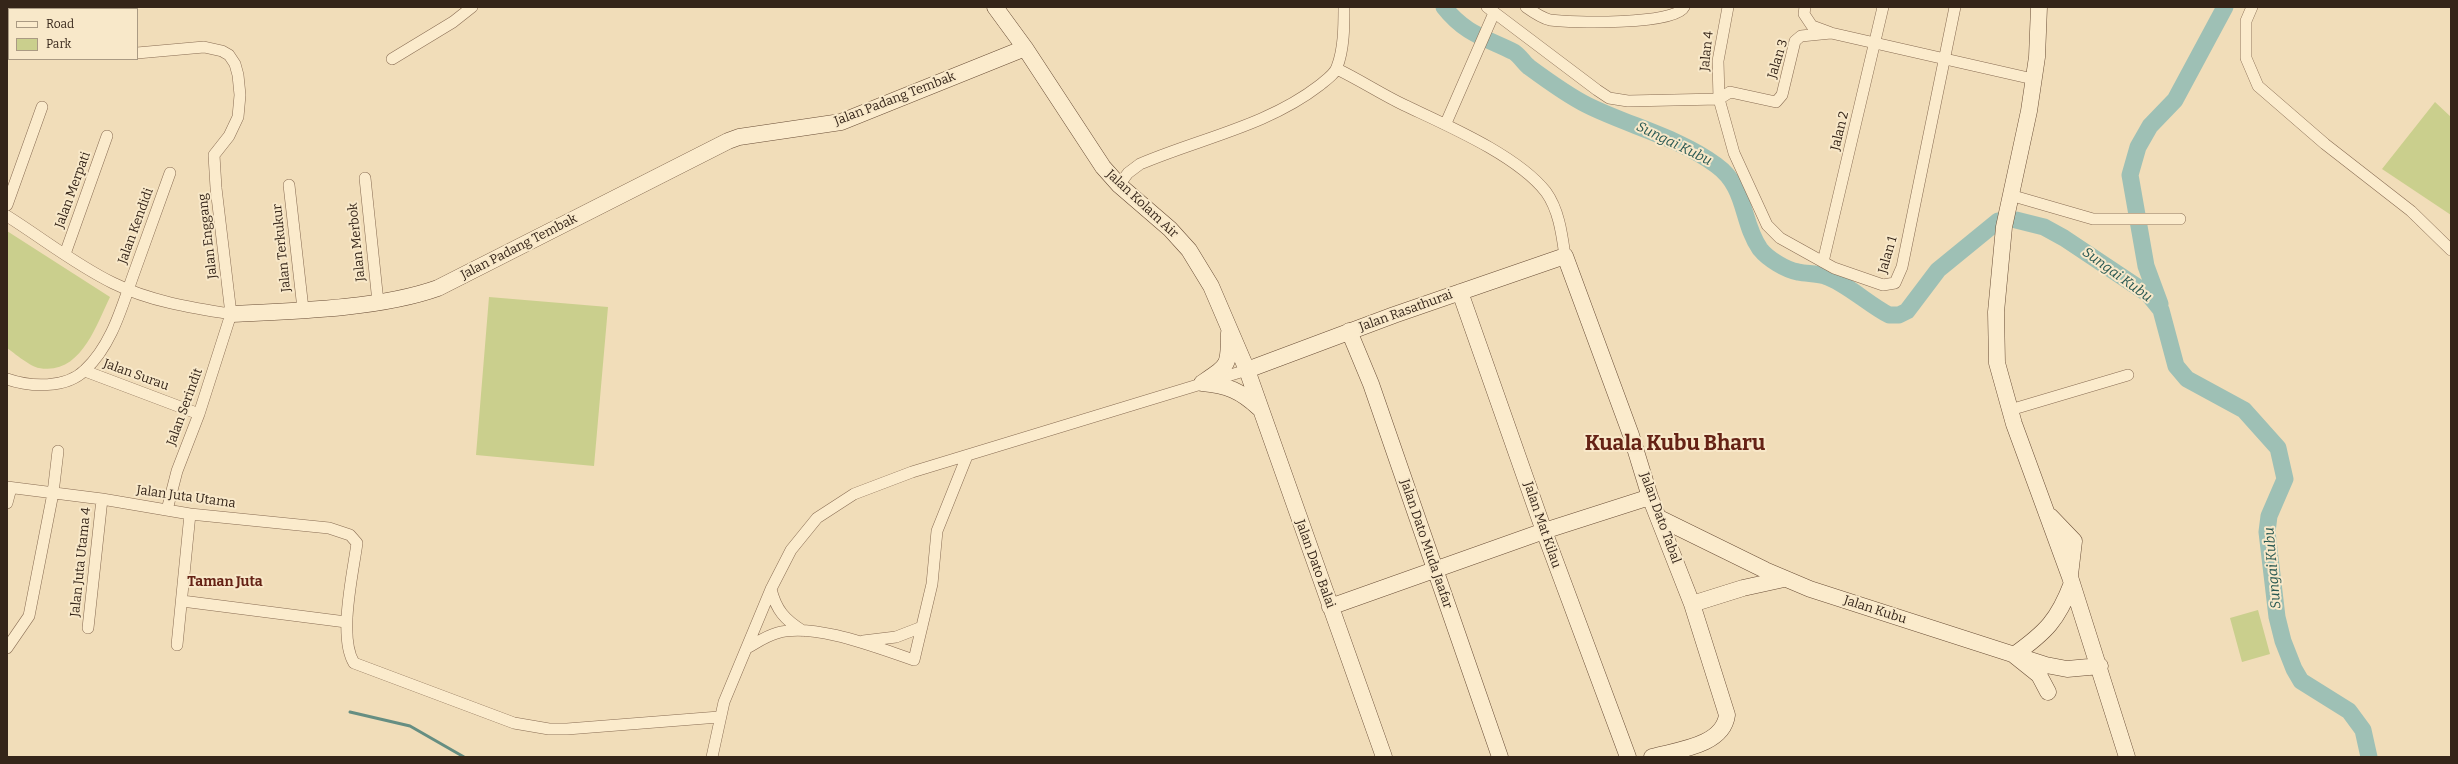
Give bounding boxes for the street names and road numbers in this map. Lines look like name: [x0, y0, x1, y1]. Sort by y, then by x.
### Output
street label: Jalan 4: [1697, 30, 1717, 72]
street label: Jalan 3: [1765, 38, 1791, 80]
street label: Jalan Padang Tembak: [832, 69, 958, 129]
street label: Jalan 2: [1828, 110, 1852, 152]
street label: Jalan Merpati: [52, 150, 94, 230]
street label: Jalan Kolam Air: [1103, 167, 1181, 241]
street label: Jalan Kendidi: [115, 186, 157, 266]
street label: Jalan Enggang: [195, 192, 221, 280]
street label: Jalan Merbok: [345, 202, 369, 282]
street label: Jalan Terkukur: [270, 203, 294, 293]
street label: Jalan Padang Tembak: [458, 211, 580, 283]
street label: Jalan 1: [1875, 235, 1901, 275]
street label: Jalan Rasathurai: [1357, 287, 1455, 335]
street label: Jalan Surau: [101, 356, 171, 394]
street label: Jalan Serindit: [164, 366, 206, 448]
street label: Jalan Dato Tabal: [1636, 470, 1684, 566]
street label: Jalan Dato Muda Jaafar: [1397, 477, 1455, 611]
street label: Jalan Mat Kilau: [1520, 480, 1564, 570]
street label: Jalan Juta Utama: [135, 482, 237, 512]
street label: Jalan Juta Utama 4: [67, 506, 95, 618]
street label: Jalan Dato Balai: [1292, 518, 1338, 610]
street label: Jalan Kubu: [1842, 593, 1908, 627]

